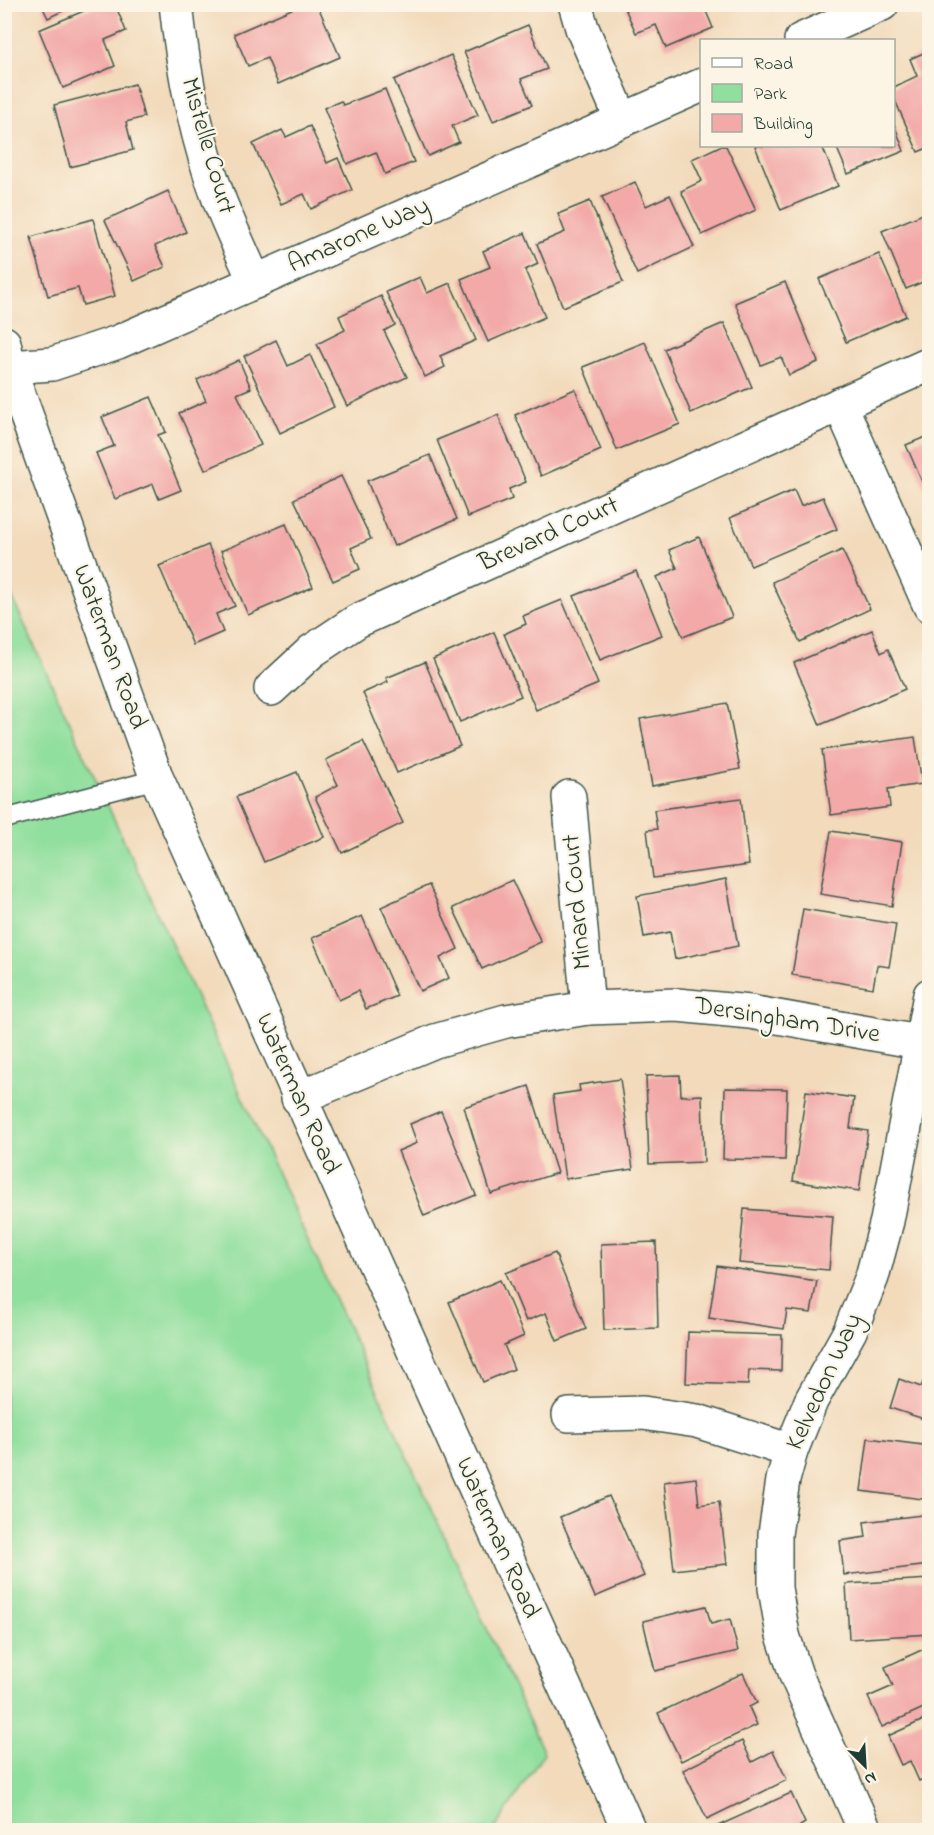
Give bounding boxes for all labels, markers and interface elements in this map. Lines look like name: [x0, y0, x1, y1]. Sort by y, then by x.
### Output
legend: [700, 39, 895, 147]
text: Road: [754, 52, 793, 78]
street label: Mistelle Court: [169, 73, 245, 219]
text: Park: [754, 82, 787, 108]
text: Building: [753, 112, 813, 139]
street label: Amarone Way: [282, 188, 436, 284]
street label: Brevard Court: [472, 487, 625, 583]
street label: Waterman Road: [62, 559, 157, 735]
street label: Minard Court: [553, 832, 603, 971]
street label: Dersingham Drive: [690, 987, 883, 1054]
street label: Waterman Road: [245, 1007, 350, 1181]
street label: Kelvedon Way: [777, 1307, 873, 1457]
street label: Waterman Road: [445, 1451, 550, 1625]
north arrow: [835, 1736, 895, 1796]
text: N: [860, 1765, 880, 1791]

